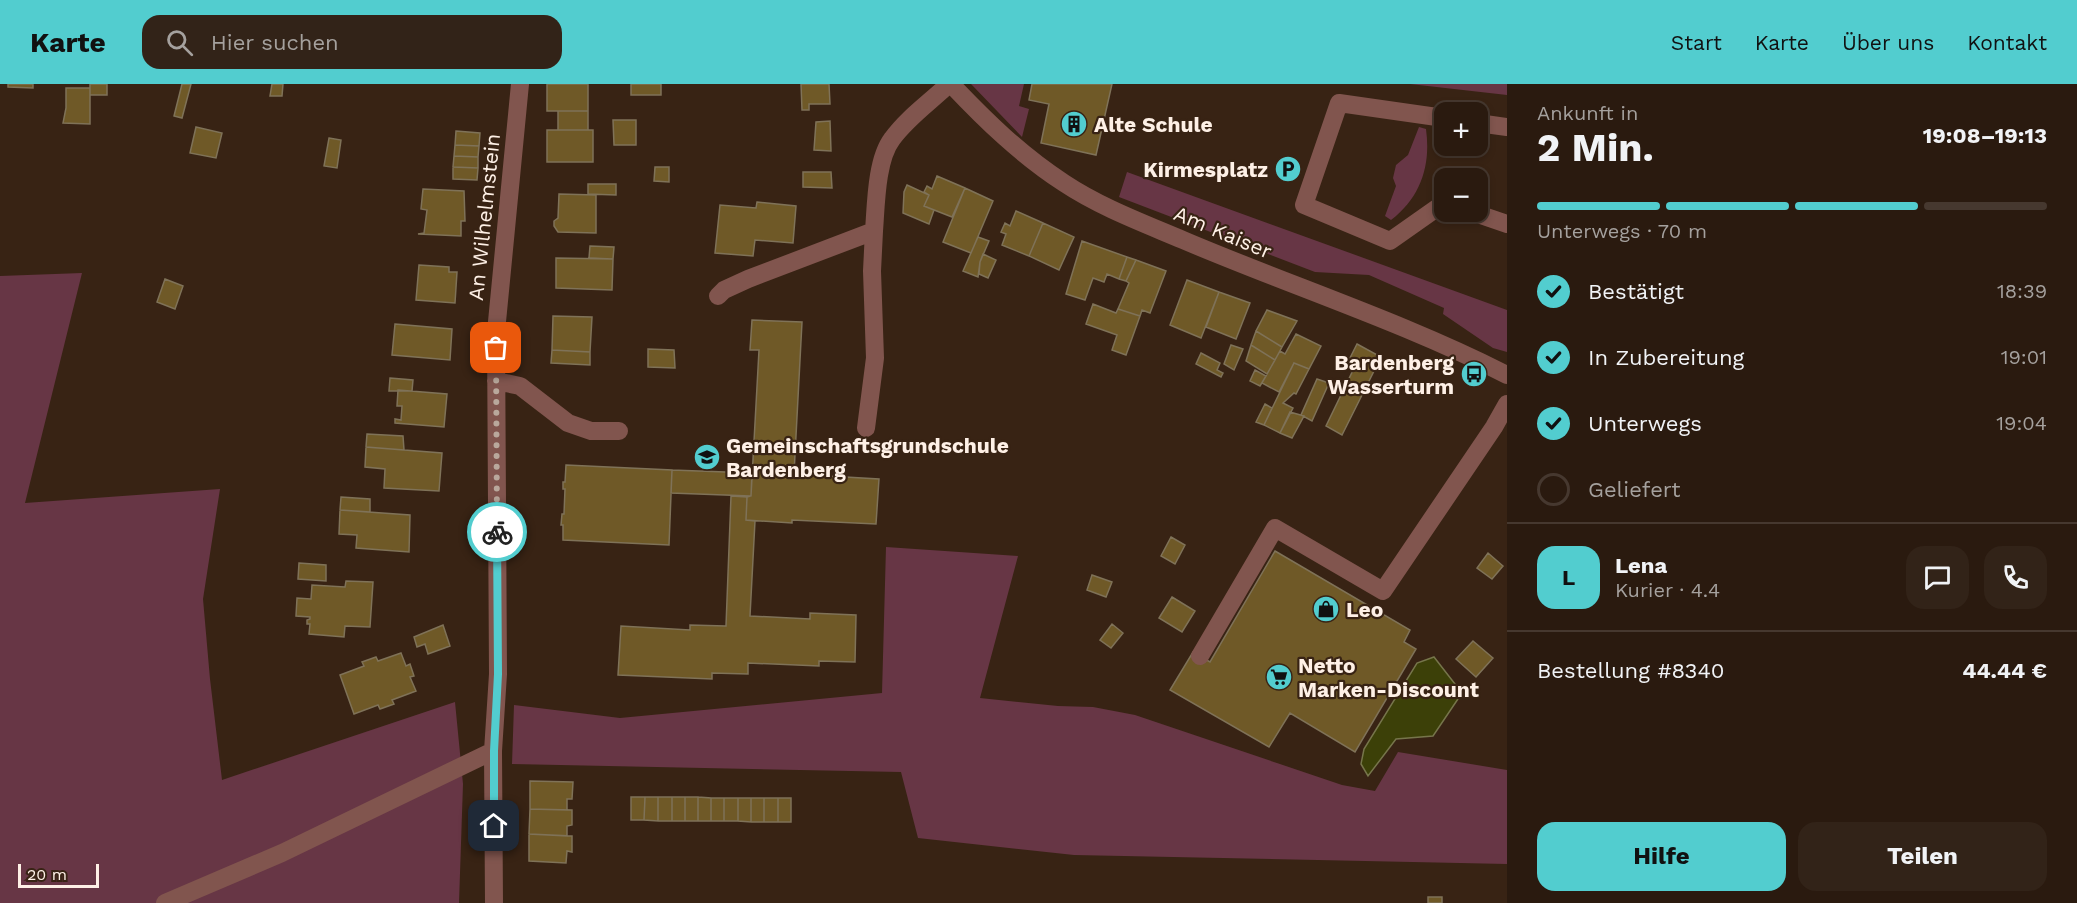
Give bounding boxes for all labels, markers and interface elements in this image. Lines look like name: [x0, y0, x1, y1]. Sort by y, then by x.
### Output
search box: [142, 15, 562, 69]
text: Karte: [30, 26, 106, 59]
icon: search: [163, 26, 196, 59]
text: Hier suchen: [211, 30, 339, 55]
text: Start: [1671, 30, 1722, 55]
text: Karte: [1755, 30, 1809, 55]
text: Über uns: [1842, 30, 1934, 55]
text: Kontakt: [1967, 30, 2047, 55]
text: Ankunft in: [1537, 101, 1638, 125]
map controls: [1434, 102, 1488, 222]
button: +: [1434, 102, 1488, 156]
building icon: Alte Schule: [1059, 109, 1089, 139]
place label: Alte Schule: [1094, 112, 1213, 137]
text: 19:08–19:13: [1923, 123, 2047, 148]
text: 2 Min.: [1537, 125, 1654, 170]
street label: An Wilhelmstein: [463, 132, 505, 302]
parking icon: Kirmesplatz: [1273, 154, 1303, 184]
place label: Kirmesplatz: [1143, 157, 1268, 182]
button: −: [1434, 168, 1488, 222]
street label: Am Kaiser: [1170, 200, 1276, 264]
text: Unterwegs · 70 m: [1537, 219, 1707, 243]
icon: check: [1537, 275, 1570, 308]
text: Bestätigt: [1588, 279, 1684, 304]
text: 18:39: [1997, 279, 2047, 303]
pin: [470, 322, 521, 373]
icon: bag: [479, 331, 512, 364]
icon: check: [1537, 341, 1570, 374]
text: In Zubereitung: [1588, 345, 1744, 370]
text: 19:01: [2001, 345, 2047, 369]
place label: Bardenberg Wasserturm: [1328, 350, 1454, 399]
bus stop icon: Bardenberg Wasserturm: [1459, 359, 1489, 389]
icon: check: [1537, 407, 1570, 440]
text: Unterwegs: [1588, 411, 1702, 436]
text: 19:04: [1996, 411, 2047, 435]
place label: Gemeinschaftsgrundschule Bardenberg: [726, 433, 1009, 482]
school or university icon: Gemeinschaftsgrundschule Bardenberg: [692, 442, 722, 472]
text: Geliefert: [1588, 477, 1680, 502]
courier: [467, 502, 527, 562]
icon: bike: [481, 516, 514, 549]
button: chat: [1906, 546, 1969, 609]
button: phone: [1984, 546, 2047, 609]
text: Lena: [1615, 553, 1667, 578]
text: L: [1562, 565, 1575, 590]
text: Kurier · 4.4: [1615, 578, 1720, 602]
shop icon: Leo: [1311, 594, 1341, 624]
place label: Leo: [1346, 597, 1383, 622]
place label: Netto Marken-Discount: [1298, 653, 1479, 702]
text: Bestellung #8340: [1537, 658, 1725, 683]
text: 44.44 €: [1962, 658, 2047, 683]
supermarket icon: Netto Marken-Discount: [1264, 662, 1294, 692]
pin: [468, 800, 519, 851]
icon: home: [477, 809, 510, 842]
button: Hilfe: [1537, 822, 1786, 891]
button: Teilen: [1798, 822, 2047, 891]
scale bar: [18, 861, 99, 888]
text: 20 m: [27, 865, 67, 884]

